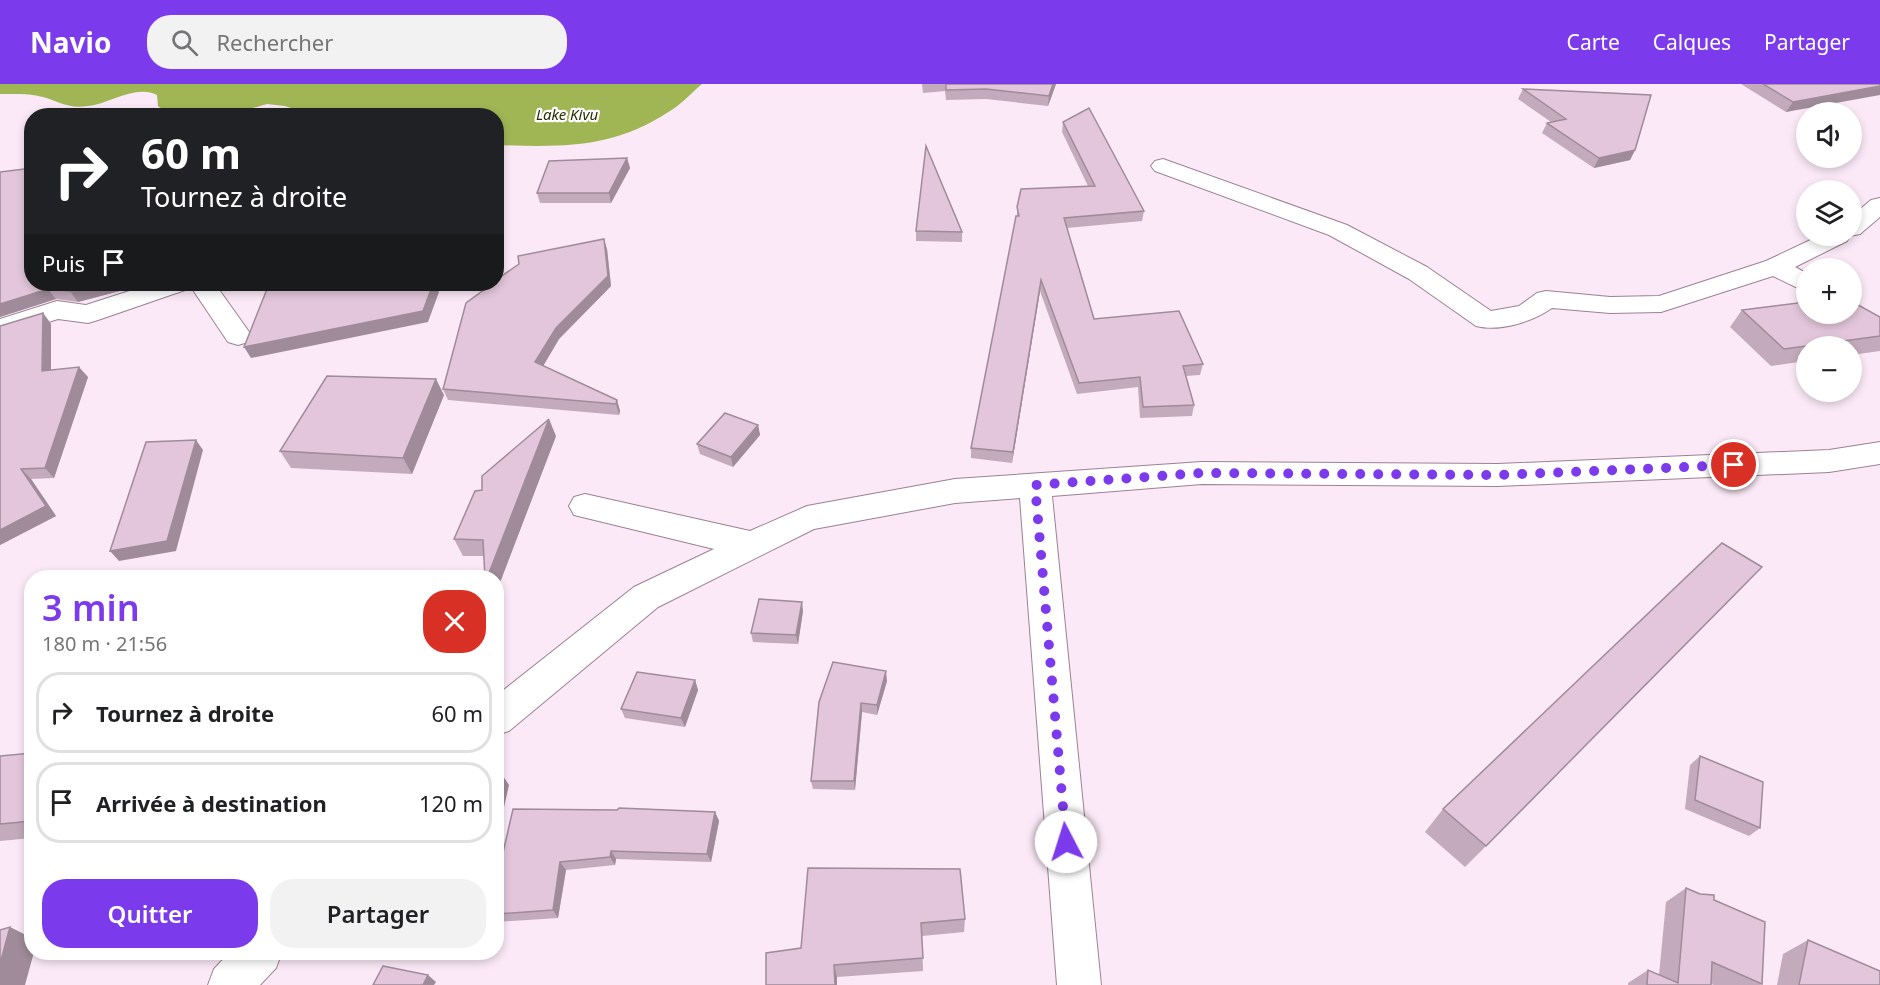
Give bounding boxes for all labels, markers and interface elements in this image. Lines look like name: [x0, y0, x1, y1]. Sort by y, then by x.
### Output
search box: [147, 15, 567, 69]
text: Navio: [30, 23, 111, 61]
icon: search: [168, 26, 201, 59]
text: Rechercher: [216, 27, 333, 57]
text: Carte: [1567, 28, 1620, 56]
text: Calques: [1653, 28, 1731, 56]
text: Partager: [1764, 28, 1850, 56]
map controls: [1796, 102, 1862, 402]
button: sound: [1796, 102, 1862, 168]
water label: Lake Kivu: [536, 104, 598, 124]
text: 60 m: [141, 124, 241, 181]
icon: right: [42, 132, 120, 210]
text: Tournez à droite: [141, 178, 347, 215]
button: layers: [1796, 180, 1862, 246]
icon: arrive: [97, 246, 130, 279]
text: Puis: [42, 248, 85, 278]
button: +: [1796, 258, 1862, 324]
button: −: [1796, 336, 1862, 402]
pin: [1708, 439, 1759, 490]
icon: arrive: [1717, 448, 1750, 481]
text: 3 min: [42, 583, 140, 632]
button: close: [423, 590, 486, 653]
text: 180 m · 21:56: [42, 630, 167, 657]
icon: right: [45, 696, 78, 729]
text: Tournez à droite: [96, 698, 274, 728]
text: 60 m: [432, 698, 483, 728]
icon: arrive: [45, 786, 78, 819]
text: Arrivée à destination: [96, 788, 327, 818]
text: 120 m: [419, 788, 483, 818]
position arrow: [1034, 810, 1098, 874]
button: Quitter: [42, 879, 258, 948]
button: Partager: [270, 879, 486, 948]

